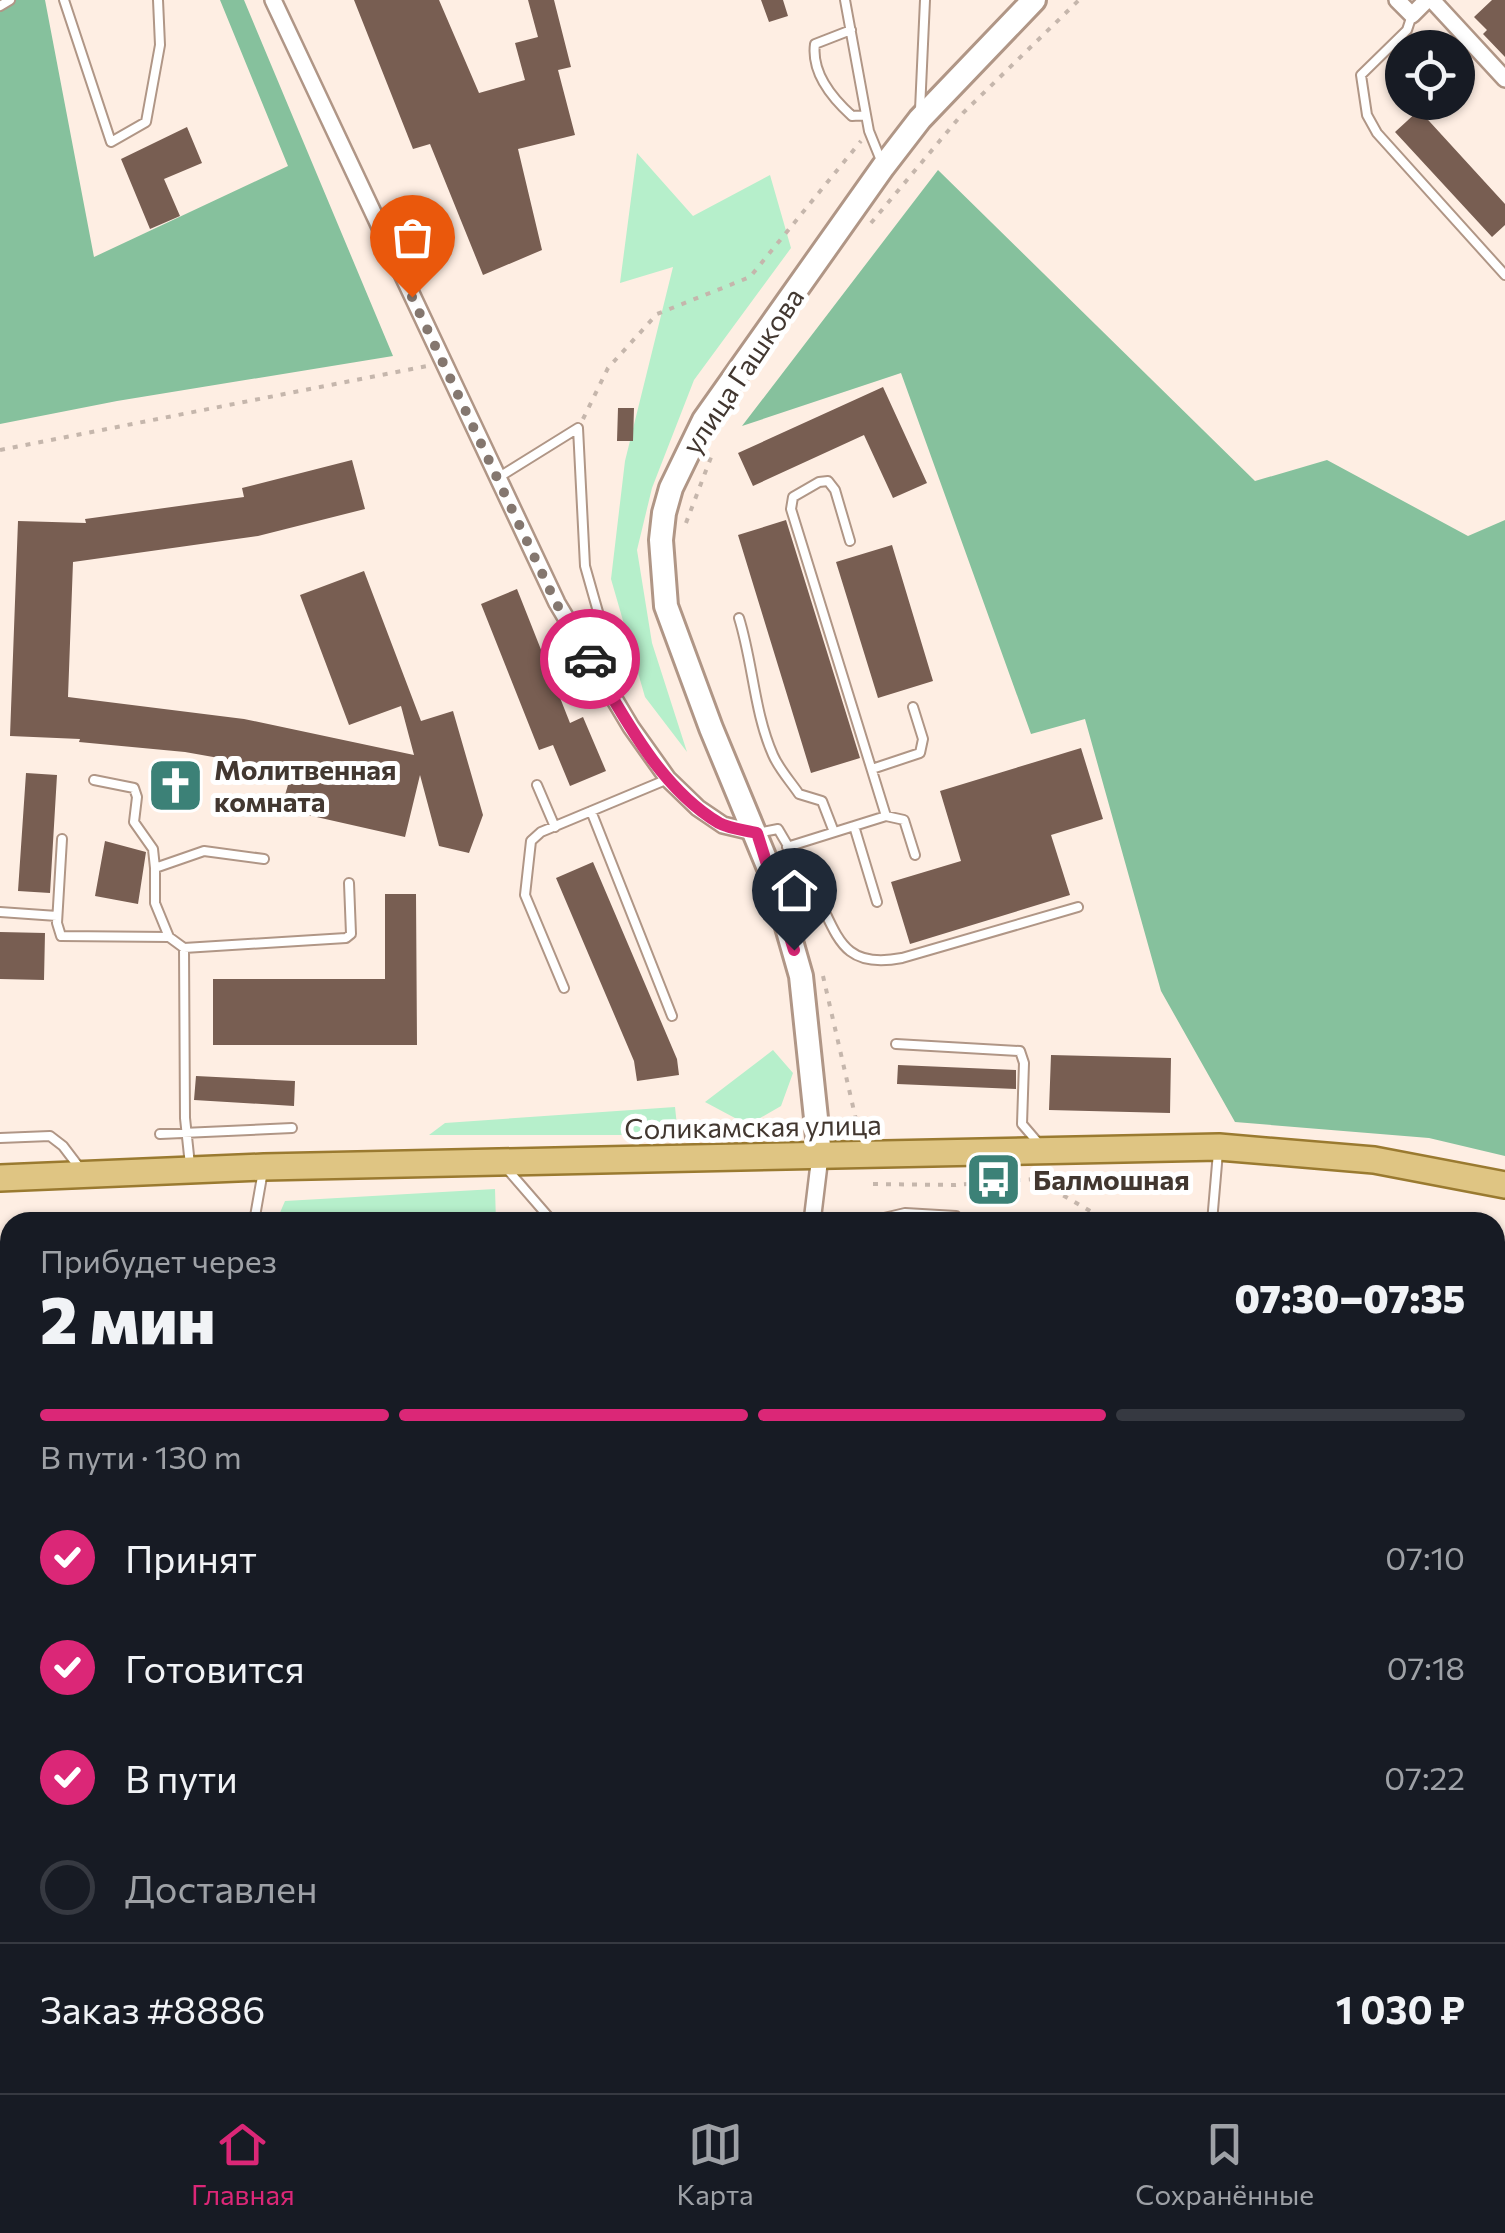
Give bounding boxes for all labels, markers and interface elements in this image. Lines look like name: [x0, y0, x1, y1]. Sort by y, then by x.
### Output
map controls: [1385, 30, 1475, 120]
button: locate: [1385, 30, 1475, 120]
pin: [370, 195, 455, 298]
icon: bag: [385, 210, 440, 265]
street label: улица Гашкова: [674, 281, 810, 460]
courier: [540, 609, 640, 709]
icon: car: [563, 632, 618, 687]
place label: Молитвенная комната: [214, 752, 396, 818]
church icon: Молитвенная комната: [145, 756, 205, 816]
pin: [752, 848, 837, 951]
icon: home: [767, 863, 822, 918]
street label: Соликамская улица: [624, 1107, 882, 1145]
bus stop icon: Балмошная: [964, 1150, 1024, 1210]
place label: Балмошная: [1033, 1162, 1190, 1196]
text: Прибудет через: [40, 1240, 277, 1280]
text: 07:30–07:35: [1234, 1274, 1465, 1321]
text: 2 мин: [40, 1278, 215, 1357]
text: В пути · 130 m: [40, 1436, 242, 1476]
icon: check: [40, 1530, 95, 1585]
text: Принят: [125, 1534, 257, 1581]
text: 07:10: [1385, 1537, 1465, 1577]
icon: check: [40, 1640, 95, 1695]
text: Готовится: [125, 1644, 305, 1691]
text: 07:18: [1387, 1647, 1465, 1687]
icon: check: [40, 1750, 95, 1805]
text: В пути: [125, 1754, 238, 1801]
text: 07:22: [1384, 1757, 1465, 1797]
text: Доставлен: [125, 1864, 318, 1911]
text: Заказ #8886: [40, 1985, 265, 2032]
text: 1 030 ₽: [1336, 1985, 1465, 2032]
tab: Главная: [191, 2117, 295, 2211]
tab: Карта: [676, 2117, 754, 2211]
tab: Сохранённые: [1135, 2117, 1314, 2211]

